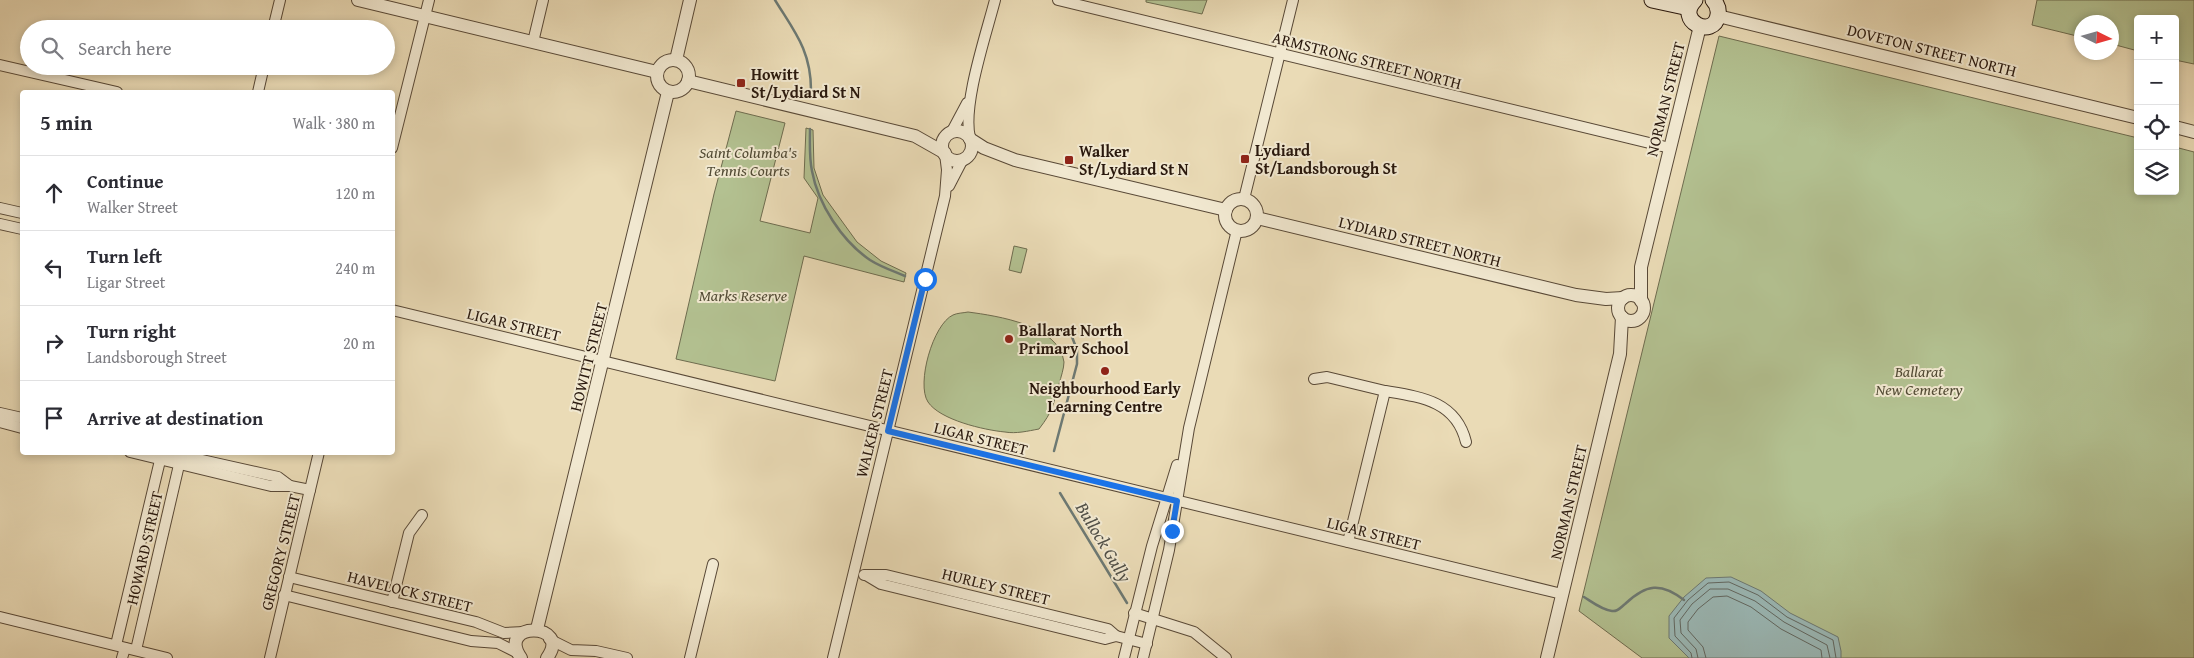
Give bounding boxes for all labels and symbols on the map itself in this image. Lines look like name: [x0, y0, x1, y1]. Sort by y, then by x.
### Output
north arrow: [2074, 15, 2119, 60]
street label: DOVETON STREET NORTH: [1845, 17, 2019, 83]
street label: ARMSTRONG STREET NORTH: [1270, 25, 1465, 95]
street label: NORMAN STREET: [1639, 39, 1691, 159]
place label: Howitt St/Lydiard St N: [751, 62, 861, 104]
marker: Howitt St/Lydiard St N: [735, 77, 747, 89]
place label: Lydiard St/Landsborough St: [1255, 138, 1397, 180]
place label: Walker St/Lydiard St N: [1079, 139, 1189, 181]
park label: Saint Columba's Tennis Courts: [699, 140, 797, 182]
marker: Lydiard St/Landsborough St: [1239, 153, 1251, 165]
marker: Walker St/Lydiard St N: [1063, 154, 1075, 166]
street label: LYDIARD STREET NORTH: [1336, 209, 1504, 273]
route start: [914, 268, 937, 291]
park label: Marks Reserve: [699, 283, 788, 307]
street label: HOWITT STREET: [563, 300, 613, 414]
street label: LIGAR STREET: [465, 301, 563, 347]
place label: Ballarat North Primary School: [1019, 318, 1129, 360]
marker: Ballarat North Primary School: [1003, 333, 1015, 345]
park label: Ballarat New Cemetery: [1874, 359, 1963, 401]
marker: Neighbourhood Early Learning Centre: [1099, 365, 1111, 377]
street label: WALKER STREET: [849, 366, 899, 480]
place label: Neighbourhood Early Learning Centre: [1029, 376, 1182, 418]
street label: LIGAR STREET: [932, 415, 1030, 461]
street label: NORMAN STREET: [1543, 442, 1593, 562]
street label: HOWARD STREET: [119, 489, 169, 607]
street label: GREGORY STREET: [254, 491, 306, 613]
water label: Bullock Gully: [1069, 496, 1139, 588]
street label: LIGAR STREET: [1325, 510, 1423, 556]
route end: [1161, 520, 1184, 543]
street label: HURLEY STREET: [939, 561, 1053, 611]
street label: HAVELOCK STREET: [345, 564, 475, 618]

